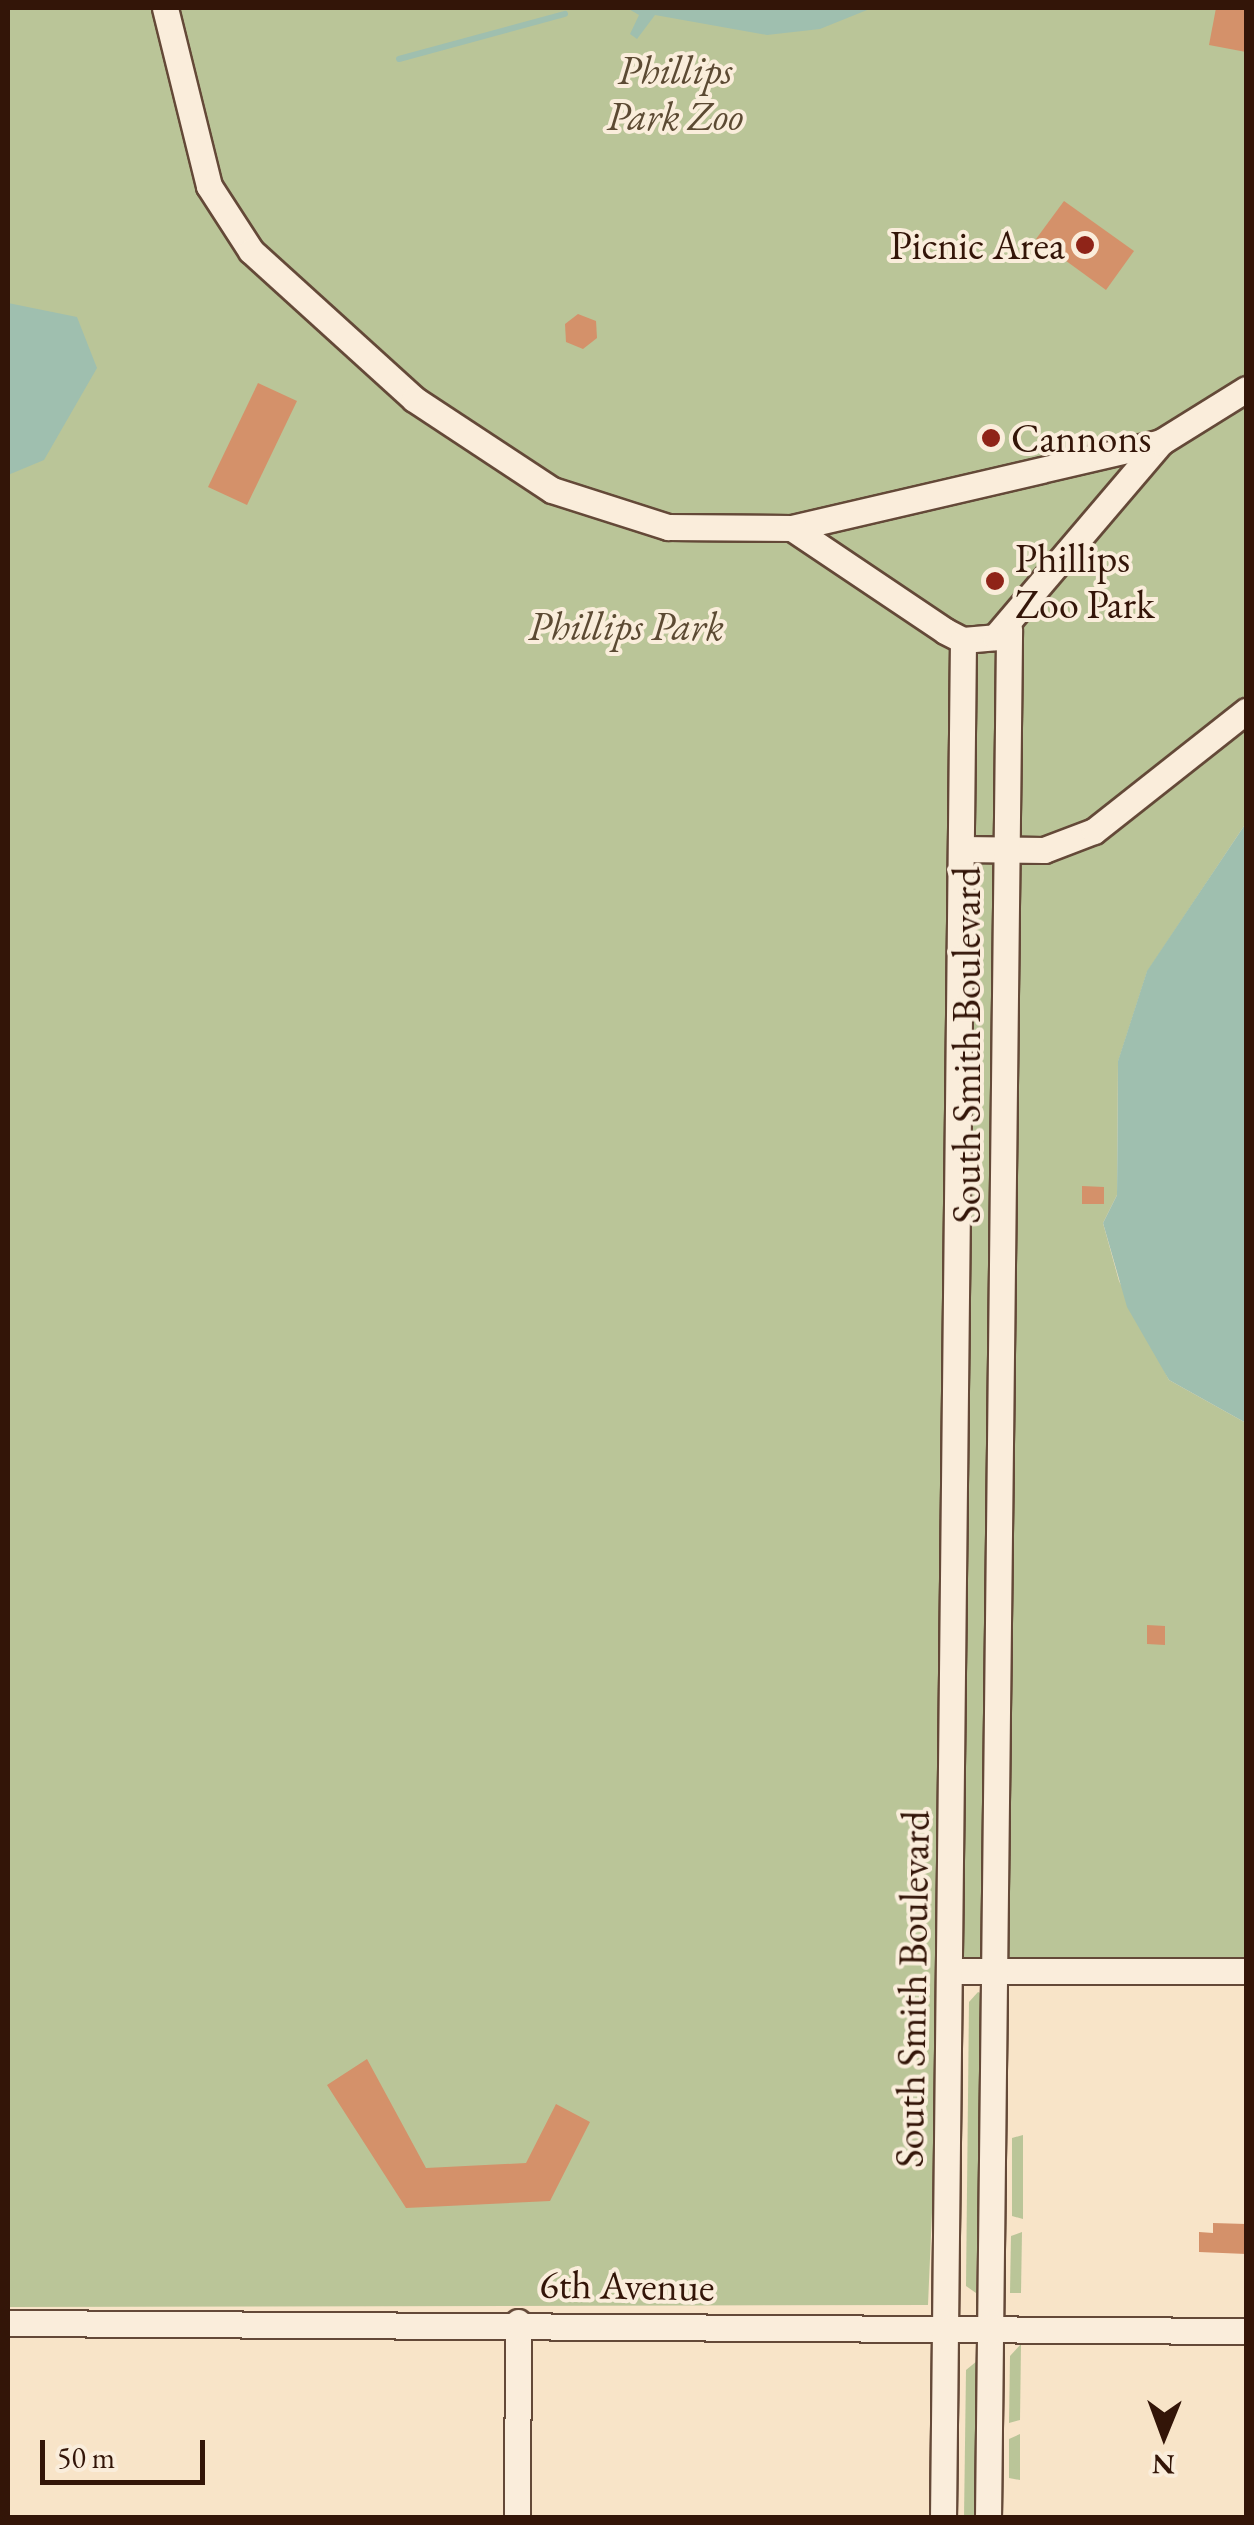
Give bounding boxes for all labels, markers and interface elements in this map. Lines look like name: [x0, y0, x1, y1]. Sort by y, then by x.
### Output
park label: Phillips Park Zoo: [607, 46, 743, 140]
place label: Picnic Area: [890, 221, 1065, 269]
marker: Picnic Area: [1074, 234, 1096, 256]
place label: Cannons: [1011, 414, 1151, 462]
marker: Cannons: [980, 427, 1002, 449]
place label: Phillips Zoo Park: [1015, 534, 1155, 628]
marker: Phillips Zoo Park: [984, 570, 1006, 592]
park label: Phillips Park: [528, 602, 724, 650]
street label: South Smith Boulevard: [942, 866, 990, 1224]
street label: South Smith Boulevard: [885, 1810, 939, 2168]
street label: 6th Avenue: [539, 2259, 715, 2311]
north arrow: [1114, 2385, 1214, 2485]
scale bar: [45, 2420, 210, 2482]
text: 50 m: [57, 2438, 115, 2477]
text: N: [1152, 2447, 1175, 2483]

